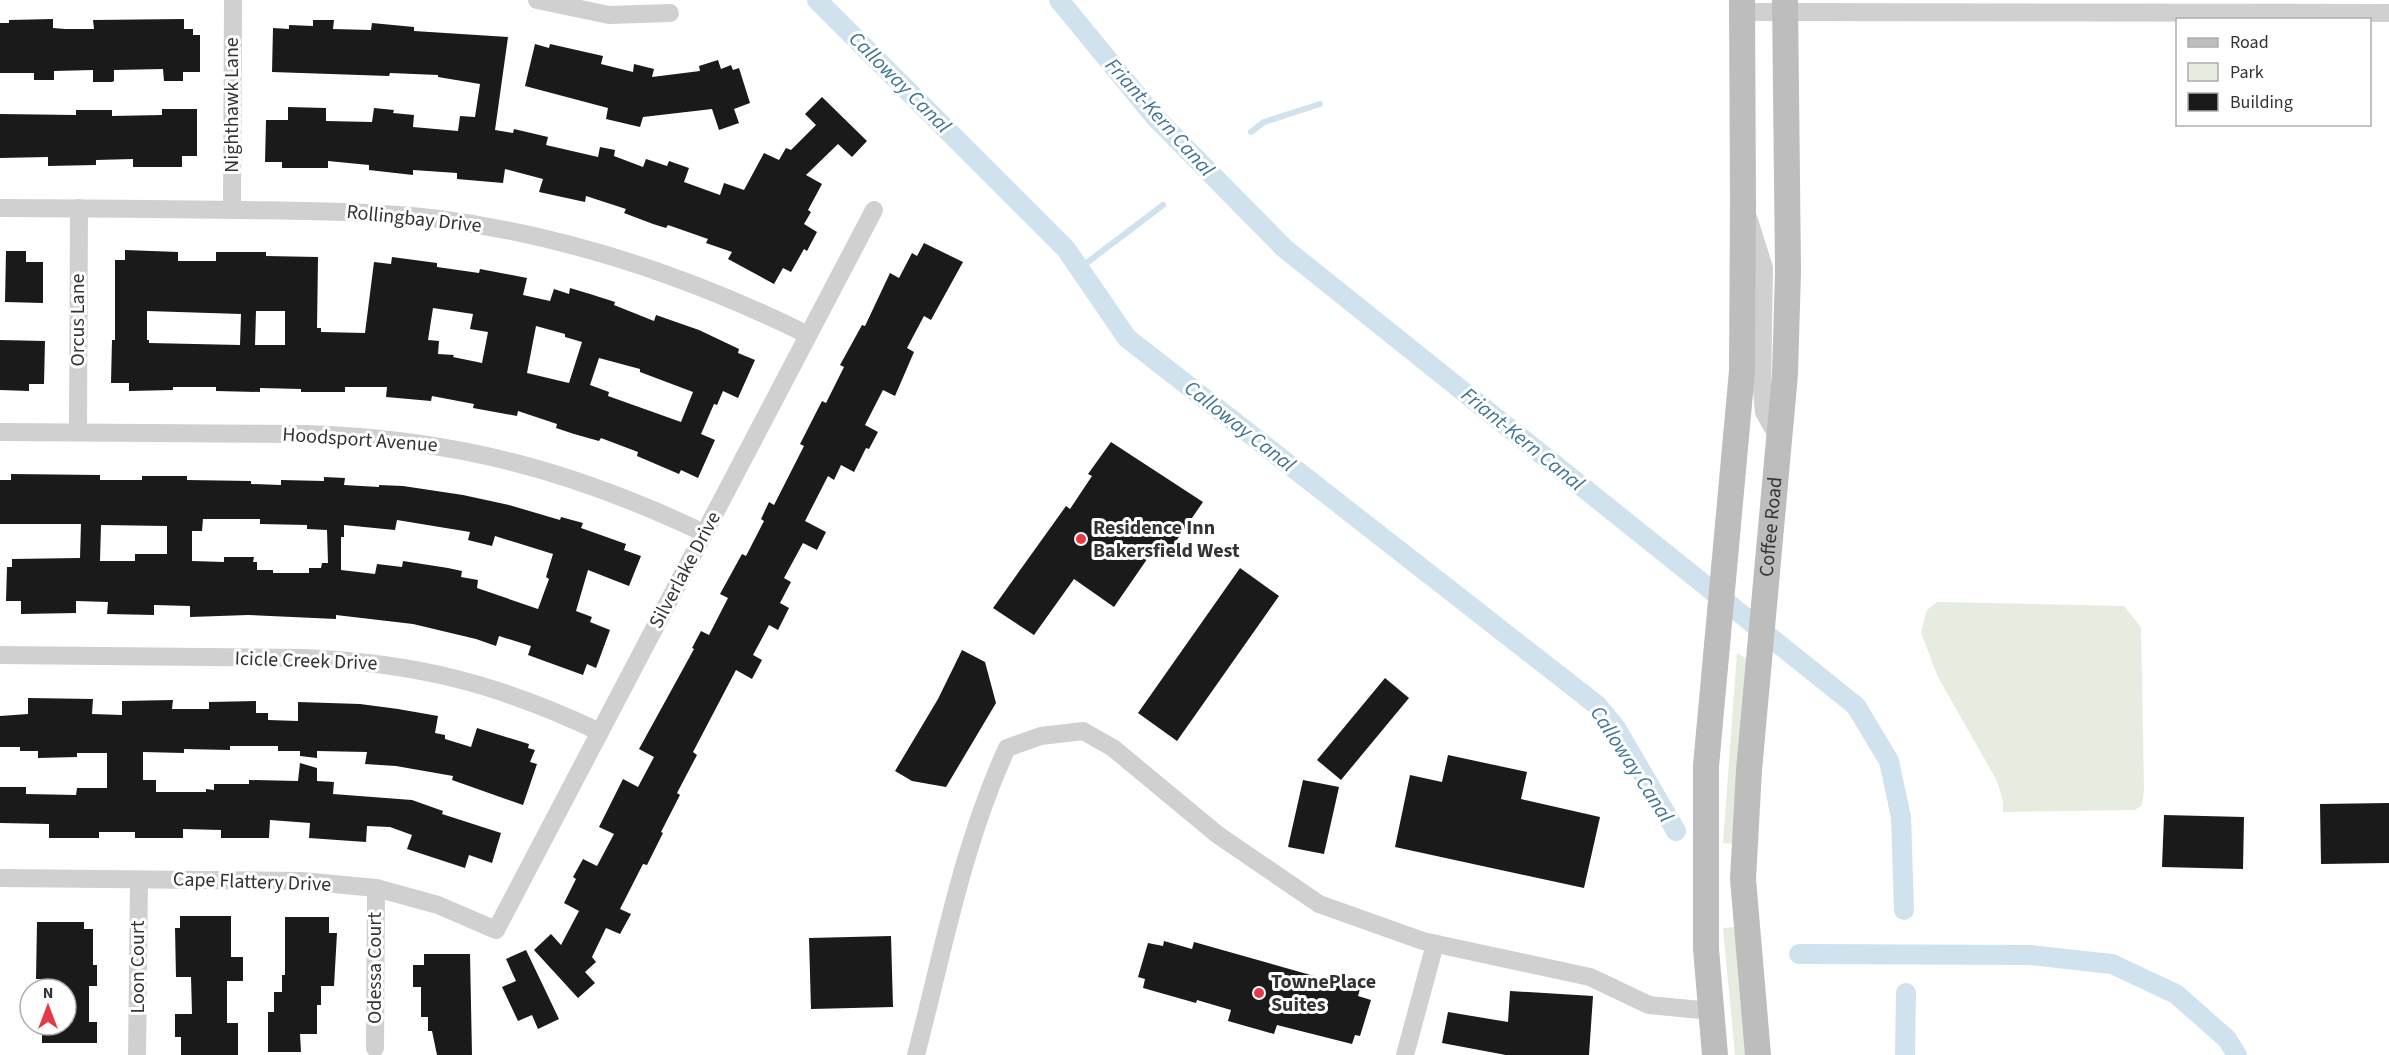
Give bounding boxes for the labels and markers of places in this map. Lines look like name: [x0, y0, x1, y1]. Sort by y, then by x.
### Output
place label: Residence Inn Bakersfield West: [1093, 514, 1240, 565]
marker: Residence Inn Bakersfield West: [1074, 532, 1088, 546]
place label: TownePlace Suites: [1271, 968, 1376, 1019]
marker: TownePlace Suites: [1252, 986, 1266, 1000]

